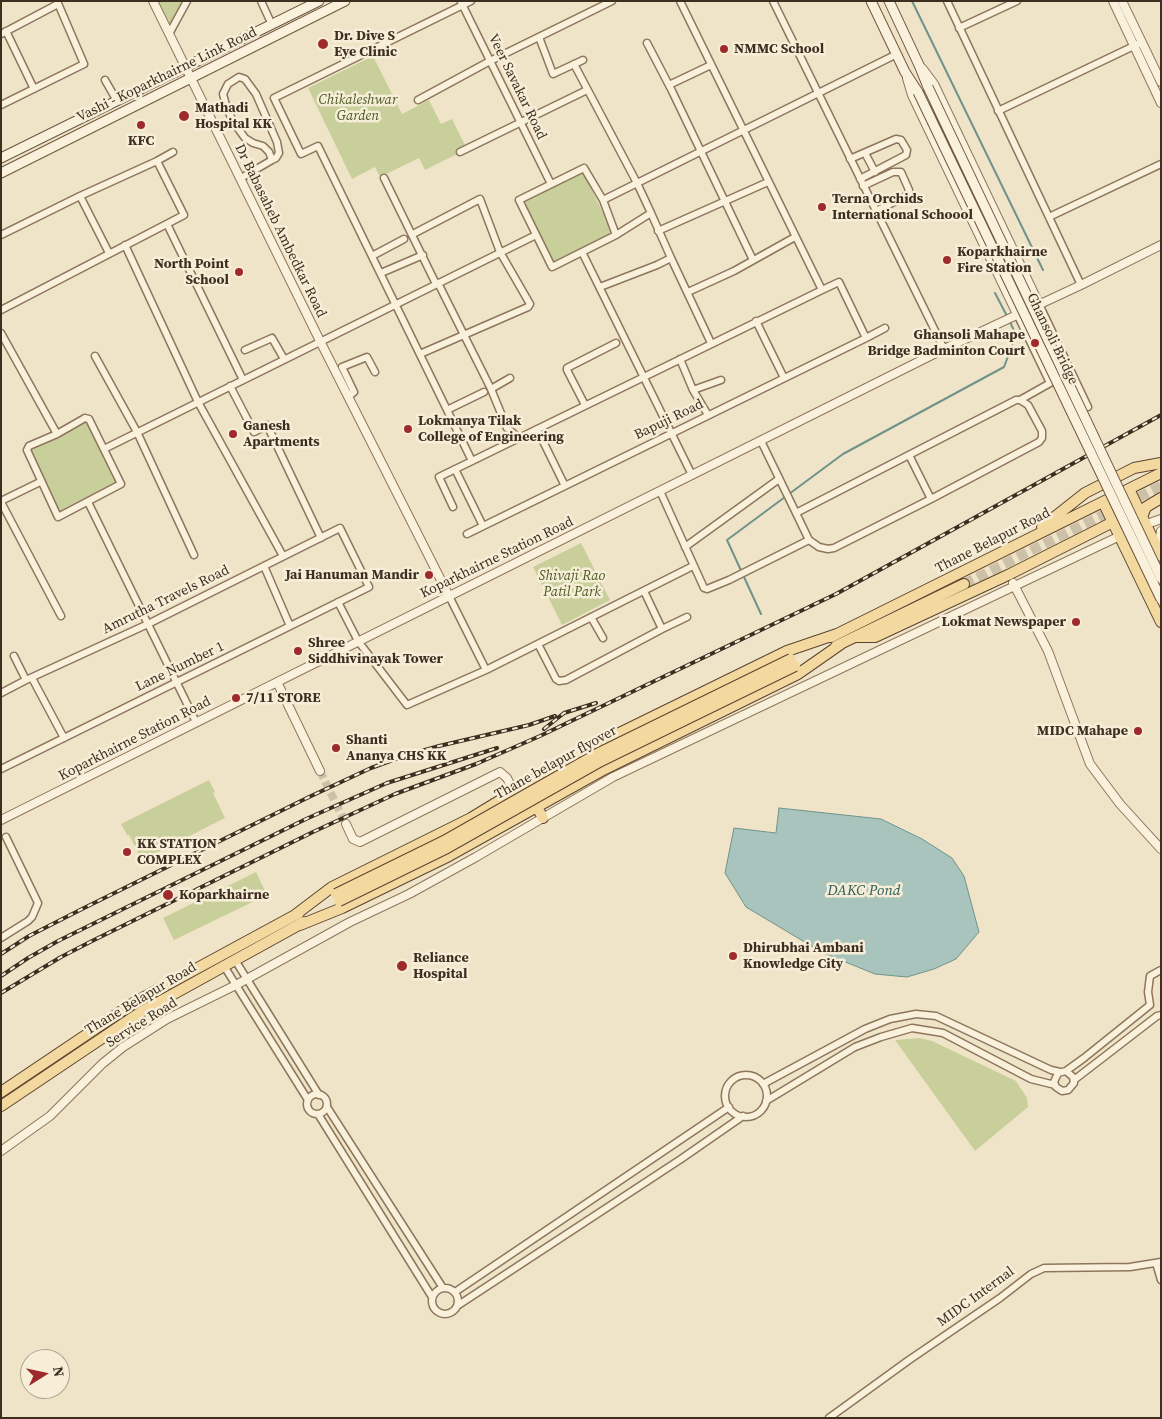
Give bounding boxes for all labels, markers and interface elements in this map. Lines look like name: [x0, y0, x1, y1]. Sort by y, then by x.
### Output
street label: Vashi - Koparkhairne Link Road: [74, 24, 260, 126]
place label: Dr. Dive S Eye Clinic: [334, 28, 397, 60]
street label: Veer Savakar Road: [484, 31, 550, 143]
marker: Dr. Dive S Eye Clinic: [316, 37, 330, 51]
place label: NMMC School: [734, 41, 824, 57]
marker: NMMC School: [718, 43, 730, 55]
park label: Chikaleshwar Garden: [318, 92, 398, 124]
place label: Mathadi Hospital KK: [195, 100, 272, 132]
marker: Mathadi Hospital KK: [177, 109, 191, 123]
marker: KFC: [135, 119, 147, 131]
place label: KFC: [128, 133, 154, 149]
street label: Dr Babasaheb Ambedkar Road: [231, 142, 329, 320]
place label: Terna Orchids International Schoool: [832, 191, 973, 223]
marker: Terna Orchids International Schoool: [816, 201, 828, 213]
place label: Koparkhairne Fire Station: [957, 244, 1047, 276]
marker: Koparkhairne Fire Station: [941, 254, 953, 266]
place label: North Point School: [154, 256, 229, 288]
marker: North Point School: [233, 266, 245, 278]
street label: Ghansoli Bridge: [1023, 291, 1081, 387]
place label: Ghansoli Mahape Bridge Badminton Court: [867, 327, 1025, 360]
marker: Ghansoli Mahape Bridge Badminton Court: [1029, 337, 1041, 349]
street label: Bapuji Road: [632, 396, 706, 444]
place label: Lokmanya Tilak College of Engineering: [418, 413, 564, 446]
place label: Ganesh Apartments: [243, 418, 320, 451]
marker: Lokmanya Tilak College of Engineering: [402, 423, 414, 435]
marker: Ganesh Apartments: [227, 428, 239, 440]
street label: Thane Belapur Road: [933, 505, 1053, 577]
street label: Koparkhairne Station Road: [418, 514, 576, 602]
street label: Amrutha Travels Road: [100, 562, 232, 638]
place label: Jai Hanuman Mandir: [285, 567, 419, 583]
park label: Shivaji Rao Patil Park: [539, 568, 605, 600]
marker: Jai Hanuman Mandir: [423, 569, 435, 581]
place label: Lokmat Newspaper: [942, 614, 1066, 630]
marker: Lokmat Newspaper: [1070, 616, 1082, 628]
place label: Shree Siddhivinayak Tower: [308, 635, 443, 668]
street label: Lane Number 1: [133, 638, 227, 696]
marker: Shree Siddhivinayak Tower: [292, 645, 304, 657]
place label: 7/11 STORE: [246, 690, 321, 706]
marker: 7/11 STORE: [230, 692, 242, 704]
street label: Koparkhairne Station Road: [56, 693, 214, 785]
street label: Thane belapur flyover: [492, 722, 620, 804]
place label: MIDC Mahape: [1037, 723, 1128, 739]
marker: MIDC Mahape: [1132, 725, 1144, 737]
place label: Shanti Ananya CHS KK: [346, 732, 447, 764]
marker: Shanti Ananya CHS KK: [330, 742, 342, 754]
place label: KK STATION COMPLEX: [137, 836, 217, 869]
marker: KK STATION COMPLEX: [121, 846, 133, 858]
water label: DAKC Pond: [827, 882, 901, 900]
place label: Koparkhairne: [179, 887, 269, 903]
marker: Koparkhairne: [161, 888, 175, 902]
place label: Dhirubhai Ambani Knowledge City: [743, 940, 864, 972]
place label: Reliance Hospital: [413, 950, 469, 982]
marker: Dhirubhai Ambani Knowledge City: [727, 950, 739, 962]
street label: Thane Belapur Road: [82, 959, 200, 1039]
marker: Reliance Hospital: [395, 959, 409, 973]
street label: Service Road: [103, 995, 181, 1051]
street label: MIDC Internal: [934, 1263, 1018, 1331]
north arrow: [20, 1349, 70, 1399]
text: N: [48, 1365, 70, 1378]

